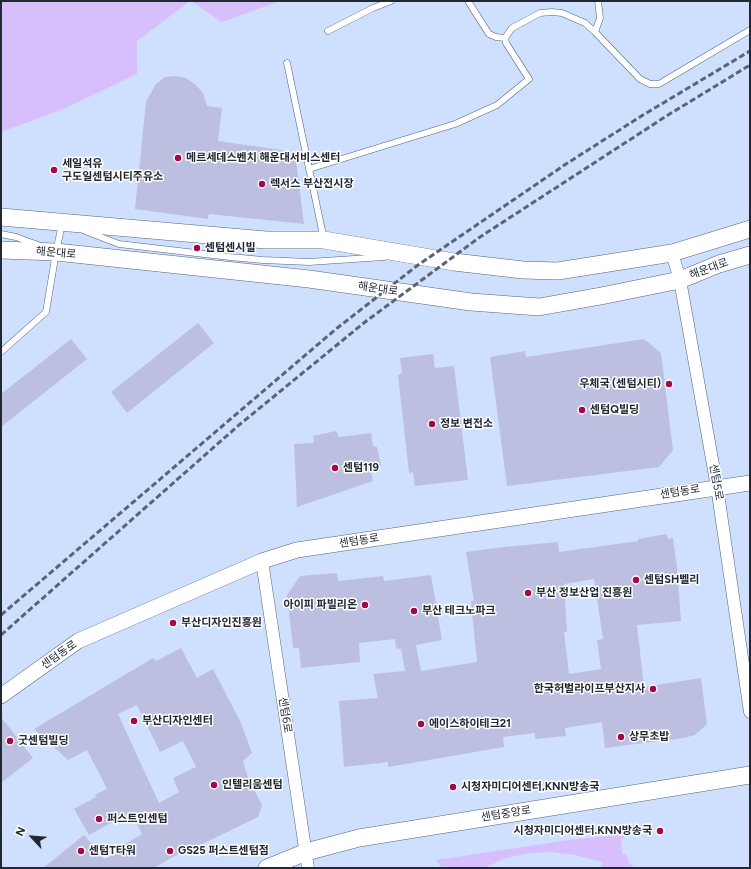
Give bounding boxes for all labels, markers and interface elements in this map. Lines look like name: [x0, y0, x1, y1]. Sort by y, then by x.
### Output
place label: 메르세데스벤치 해운대서비스센터: [186, 151, 340, 165]
marker: 메르세데스벤치 해운대서비스센터: [173, 153, 183, 163]
place label: 세일석유 구도일센텀시티주유소: [62, 157, 163, 183]
marker: 세일석유 구도일센텀시티주유소: [49, 165, 59, 175]
place label: 렉서스 부산전시장: [270, 177, 354, 191]
marker: 렉서스 부산전시장: [257, 179, 267, 189]
place label: 센텀센시빌: [205, 241, 256, 255]
marker: 센텀센시빌: [192, 243, 202, 253]
street label: 해운대로: [35, 245, 77, 261]
street label: 해운대로: [688, 256, 730, 282]
street label: 해운대로: [357, 280, 399, 298]
place label: 우체국 (센텀시티): [579, 377, 661, 391]
marker: 우체국 (센텀시티): [664, 379, 674, 389]
place label: 센텀Q빌딩: [590, 403, 639, 417]
marker: 센텀Q빌딩: [577, 405, 587, 415]
place label: 정보 변전소: [440, 417, 493, 431]
marker: 정보 변전소: [427, 419, 437, 429]
place label: 센텀119: [343, 461, 379, 475]
marker: 센텀119: [330, 463, 340, 473]
street label: 센텀5로: [706, 463, 726, 501]
street label: 센텀동로: [659, 482, 701, 502]
street label: 센텀동로: [338, 531, 380, 551]
place label: 센텀SH벨리: [644, 573, 699, 587]
marker: 센텀SH벨리: [631, 575, 641, 585]
place label: 부산 정보산업 진흥원: [536, 586, 632, 600]
marker: 부산 정보산업 진흥원: [523, 588, 533, 598]
place label: 아이피 파빌리온: [284, 598, 357, 612]
marker: 아이피 파빌리온: [360, 600, 370, 610]
place label: 부산 테크노파크: [422, 604, 495, 618]
marker: 부산 테크노파크: [409, 606, 419, 616]
place label: 부산디자인진흥원: [181, 616, 262, 630]
marker: 부산디자인진흥원: [168, 618, 178, 628]
street label: 센텀동로: [39, 638, 79, 672]
place label: 한국허벌라이프부산지사: [534, 682, 645, 696]
marker: 한국허벌라이프부산지사: [648, 684, 658, 694]
street label: 센텀6로: [276, 696, 294, 734]
place label: 부산디자인센터: [142, 714, 213, 728]
marker: 부산디자인센터: [129, 716, 139, 726]
place label: 에이스하이테크21: [429, 717, 511, 731]
marker: 에이스하이테크21: [416, 719, 426, 729]
place label: 상무초밥: [629, 730, 669, 744]
marker: 상무초밥: [616, 732, 626, 742]
place label: 굿센텀빌딩: [18, 734, 69, 748]
marker: 굿센텀빌딩: [5, 736, 15, 746]
place label: 인텔리움센텀: [222, 778, 283, 792]
marker: 인텔리움센텀: [209, 780, 219, 790]
place label: 시청자미디어센터,KNN방송국: [461, 780, 599, 794]
marker: 시청자미디어센터,KNN방송국: [448, 782, 458, 792]
street label: 센텀중앙로: [480, 804, 532, 824]
place label: 퍼스트인센텀: [107, 812, 168, 826]
marker: 퍼스트인센텀: [94, 814, 104, 824]
north arrow: [12, 817, 52, 857]
place label: 시청자미디어센터.KNN방송국: [514, 824, 652, 838]
text: N: [13, 825, 28, 838]
marker: 시청자미디어센터.KNN방송국: [655, 826, 665, 836]
place label: 센텀T타워: [89, 844, 136, 858]
place label: GS25 퍼스트센텀점: [178, 844, 269, 858]
marker: 센텀T타워: [76, 846, 86, 856]
marker: GS25 퍼스트센텀점: [165, 846, 175, 856]

